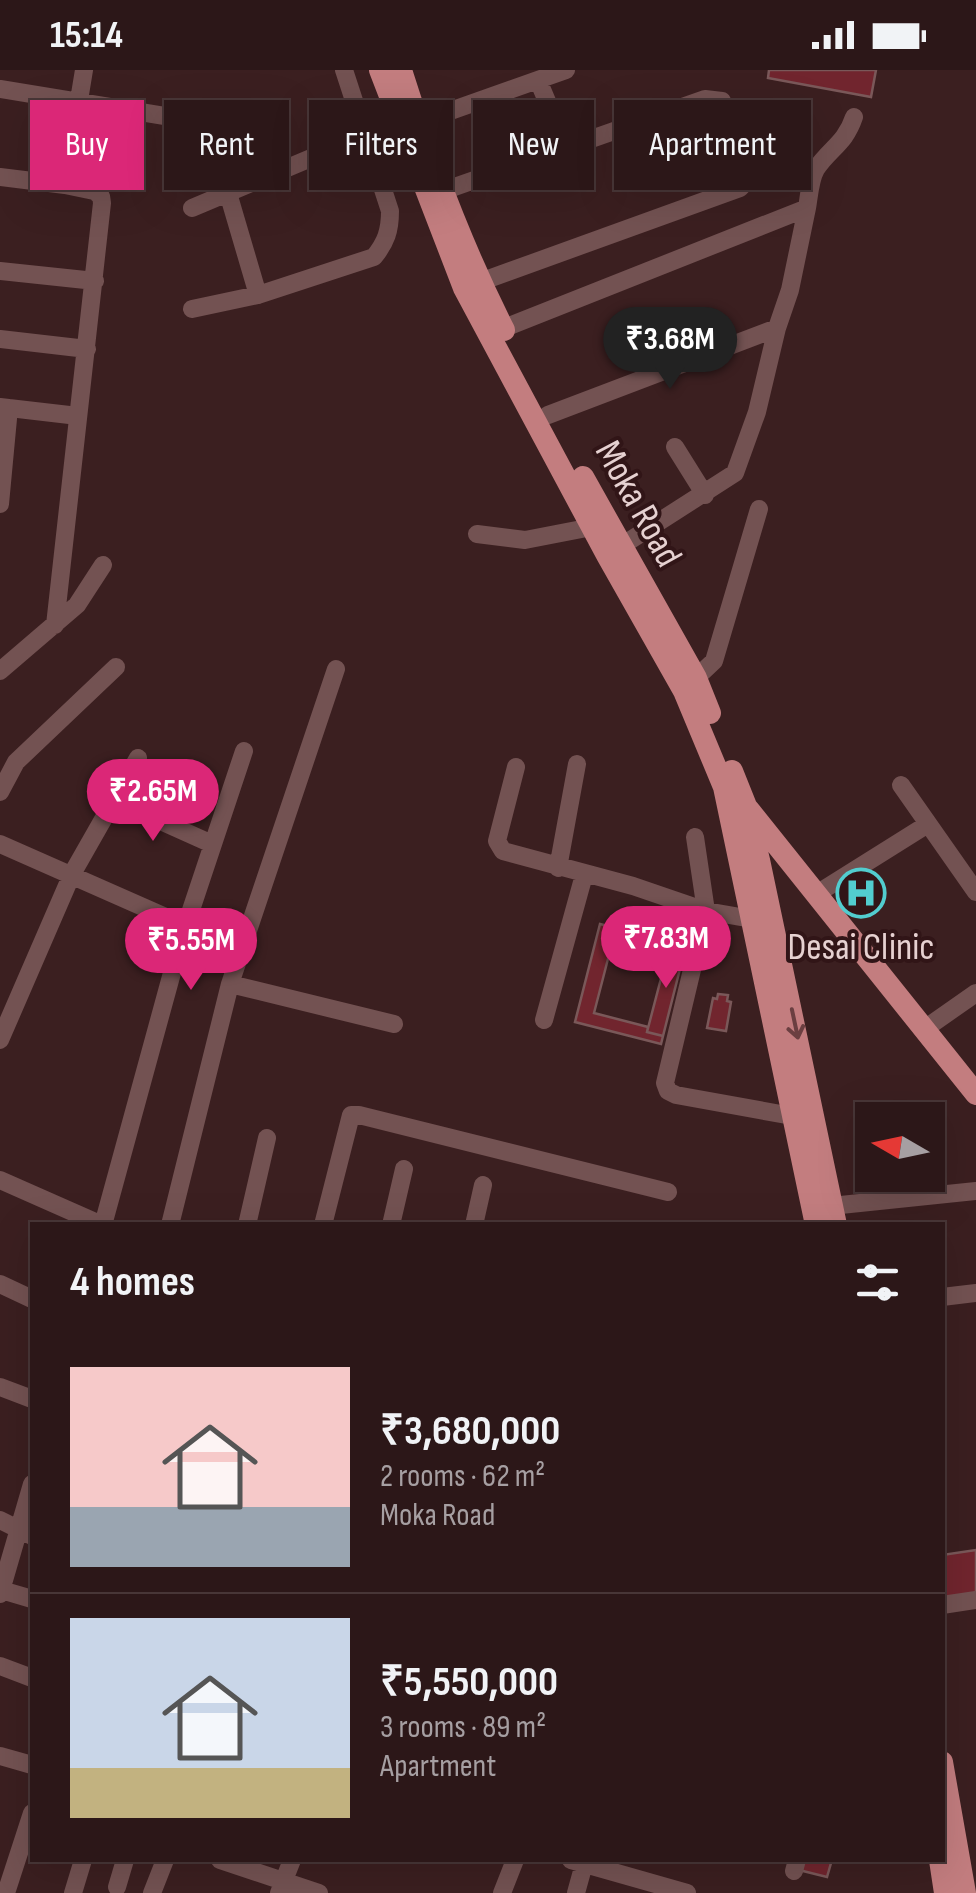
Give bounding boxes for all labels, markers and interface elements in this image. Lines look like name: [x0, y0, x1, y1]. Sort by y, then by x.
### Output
text: 15:14: [50, 13, 123, 58]
chip: Buy: [30, 100, 144, 190]
chip: Rent: [164, 100, 289, 190]
chip: Filters: [309, 100, 453, 190]
chip: New: [473, 100, 594, 190]
chip: Apartment: [614, 100, 811, 190]
pin: ₹3.68M: [589, 307, 751, 392]
text: ₹3.68M: [625, 320, 715, 359]
street label: Moka Road: [585, 433, 691, 575]
pin: ₹2.65M: [72, 759, 234, 844]
text: ₹2.65M: [109, 772, 197, 811]
hospital icon: Desai Clinic: [835, 867, 887, 919]
pin: ₹7.83M: [585, 906, 747, 991]
pin: ₹5.55M: [110, 908, 272, 993]
text: ₹7.83M: [623, 919, 709, 958]
text: ₹5.55M: [147, 921, 235, 960]
place label: Desai Clinic: [787, 925, 935, 970]
one-way arrow: [786, 1007, 805, 1039]
north arrow: [855, 1102, 945, 1192]
map controls: [855, 1102, 945, 1192]
icon: filters: [850, 1255, 905, 1310]
text: 4 homes: [70, 1257, 195, 1308]
text: ₹3,680,000: [380, 1406, 560, 1457]
icon: home: [150, 1407, 270, 1527]
text: 2 rooms · 62 m²: [380, 1457, 545, 1496]
text: Moka Road: [380, 1496, 495, 1535]
text: ₹5,550,000: [380, 1657, 558, 1708]
icon: home: [150, 1658, 270, 1778]
text: 3 rooms · 89 m²: [380, 1708, 546, 1747]
text: Apartment: [380, 1747, 496, 1786]

